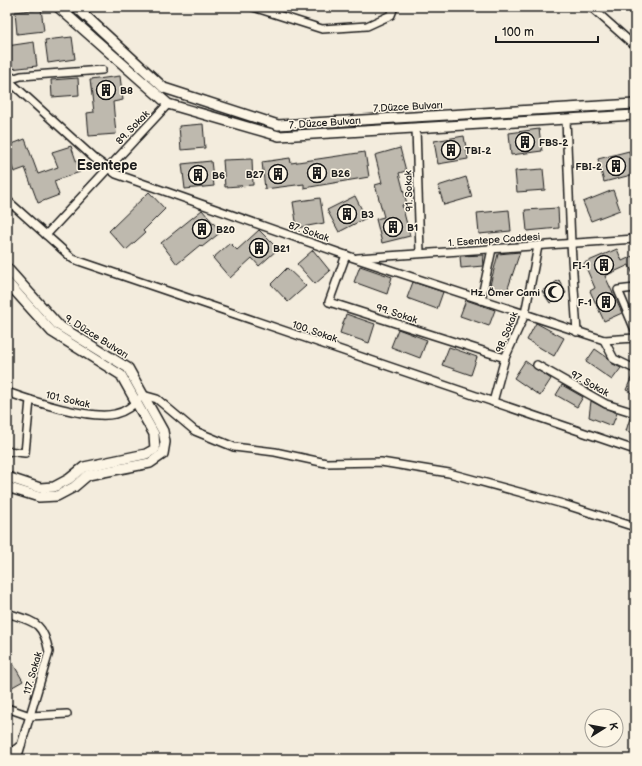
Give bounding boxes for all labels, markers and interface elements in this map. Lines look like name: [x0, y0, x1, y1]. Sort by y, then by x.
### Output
scale bar: [496, 18, 598, 44]
text: 100 m: [502, 25, 534, 40]
building icon: B8: [95, 79, 117, 101]
place label: B8: [120, 85, 133, 97]
street label: 7.Düzce Bulvarı: [373, 99, 443, 115]
street label: 89. Sokak: [113, 108, 152, 147]
street label: 7. Düzce Bulvarı: [289, 114, 361, 131]
building icon: FBS-2: [514, 131, 536, 153]
place label: FBS-2: [539, 137, 568, 149]
building icon: TBI-2: [440, 139, 462, 161]
place label: TBI-2: [465, 145, 491, 157]
building icon: FBI-2: [605, 155, 627, 177]
district label: Esentepe: [77, 157, 137, 174]
place label: FBI-2: [575, 161, 602, 173]
building icon: B26: [306, 162, 328, 184]
building icon: B27: [267, 163, 289, 185]
building icon: B6: [187, 164, 209, 186]
place label: B26: [331, 168, 350, 180]
place label: B27: [246, 169, 264, 181]
place label: B6: [212, 170, 225, 182]
street label: 91. Sokak: [402, 170, 416, 212]
building icon: B3: [336, 203, 358, 225]
place label: B3: [361, 209, 374, 221]
building icon: B1: [382, 216, 404, 238]
building icon: B20: [191, 218, 213, 240]
street label: 87. Sokak: [287, 219, 331, 245]
place label: B1: [407, 222, 418, 234]
place label: B20: [216, 224, 235, 236]
street label: 1. Esentepe Caddesi: [448, 231, 540, 249]
building icon: B21: [248, 237, 270, 259]
place label: B21: [273, 243, 290, 255]
building icon: FI-1: [593, 254, 615, 276]
place label: FI-1: [572, 260, 590, 272]
mosque icon: Hz. Ömer Cami: [543, 281, 565, 303]
place label: Hz. Ömer Cami: [471, 287, 540, 299]
building icon: F-1: [595, 291, 617, 313]
place label: F-1: [578, 297, 592, 309]
street label: 99. Sokak: [374, 302, 419, 326]
street label: 98. Sokak: [493, 310, 521, 355]
street label: 9. Düzce Bulvarı: [62, 312, 131, 361]
street label: 100. Sokak: [290, 319, 339, 345]
street label: 97. Sokak: [568, 368, 611, 399]
street label: 101. Sokak: [44, 389, 91, 411]
street label: 117. Sokak: [21, 650, 45, 696]
north arrow: [584, 708, 624, 748]
text: K: [606, 721, 621, 732]

